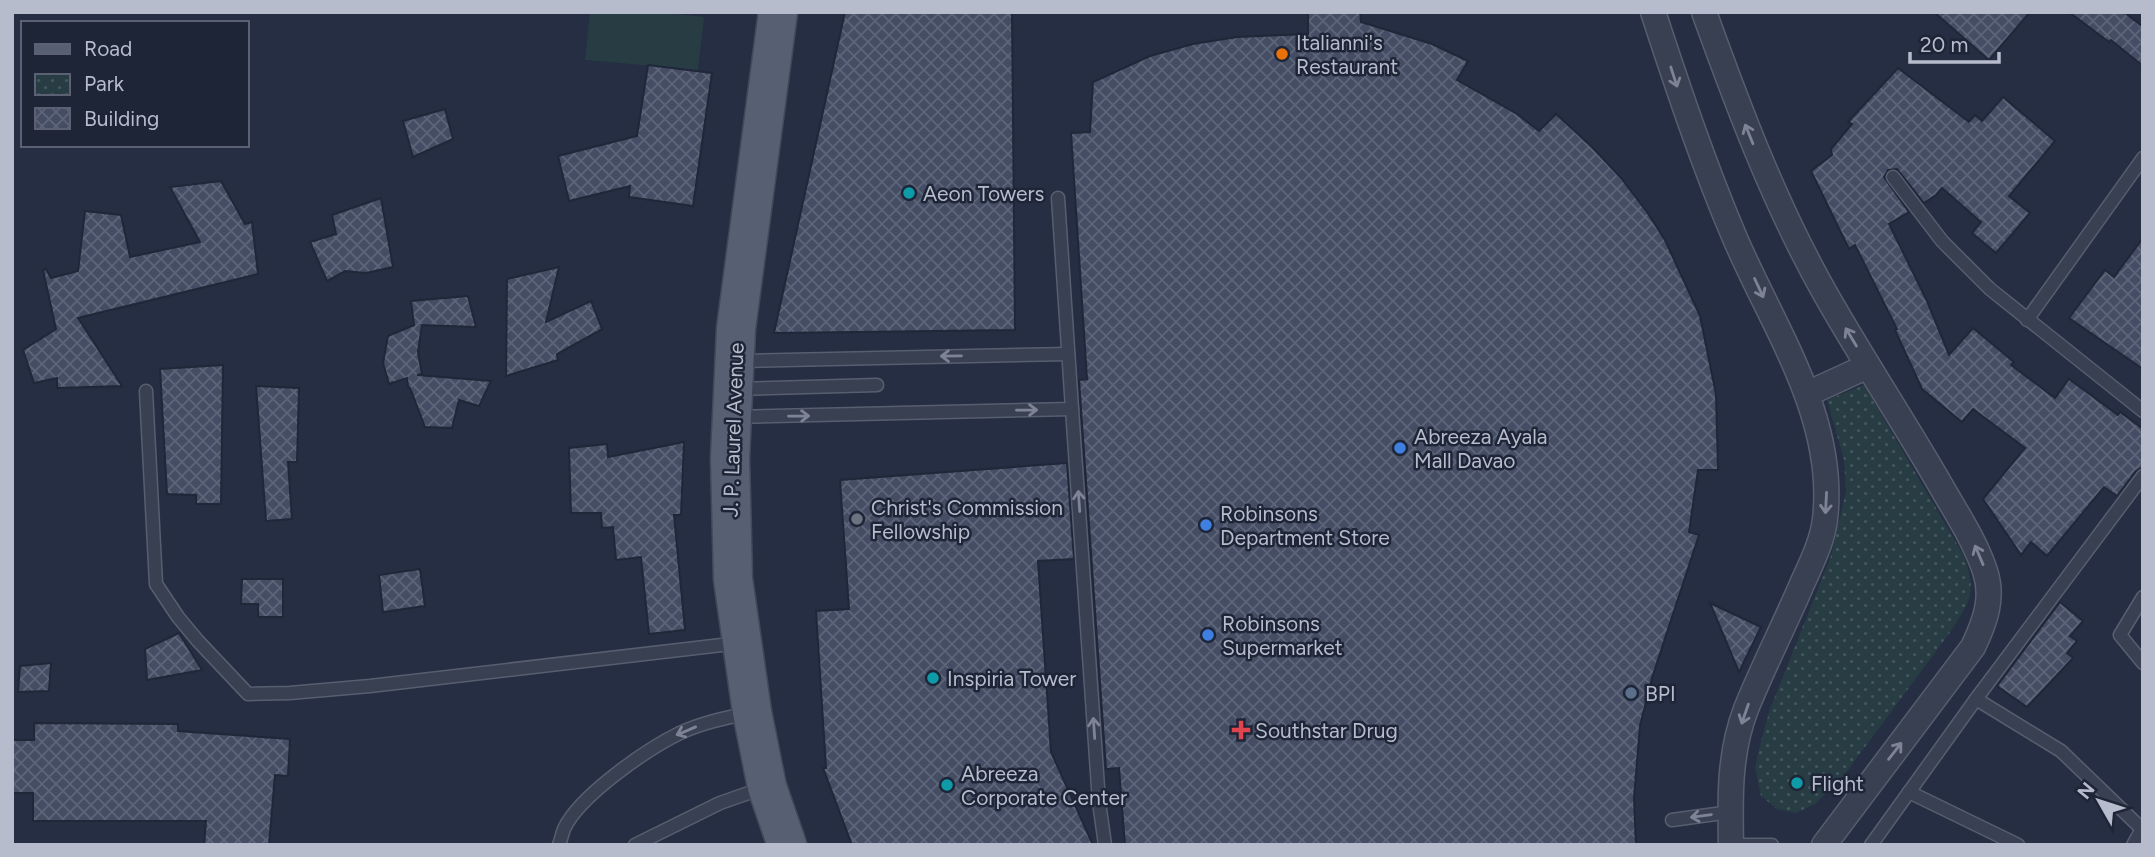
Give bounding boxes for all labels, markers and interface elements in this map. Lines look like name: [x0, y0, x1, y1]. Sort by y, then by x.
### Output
legend: [21, 21, 248, 147]
scale bar: [1910, 21, 1999, 65]
place label: Italianni's Restaurant: [1296, 30, 1398, 79]
text: 20 m: [1920, 32, 1968, 57]
text: Road: [84, 36, 132, 61]
marker: Italianni's Restaurant: [1274, 46, 1290, 62]
one-way arrow: [1669, 66, 1682, 88]
text: Park: [84, 71, 125, 96]
text: Building: [84, 106, 159, 131]
one-way arrow: [1742, 124, 1755, 146]
place label: Aeon Towers: [923, 181, 1044, 206]
marker: Aeon Towers: [901, 185, 917, 201]
one-way arrow: [1753, 277, 1766, 298]
one-way arrow: [1844, 328, 1858, 348]
street label: J. P. Laurel Avenue: [717, 342, 749, 518]
one-way arrow: [940, 350, 963, 363]
one-way arrow: [1015, 403, 1038, 417]
one-way arrow: [787, 409, 810, 422]
place label: Abreeza Ayala Mall Davao: [1414, 424, 1548, 473]
marker: Abreeza Ayala Mall Davao: [1392, 440, 1408, 456]
one-way arrow: [1072, 490, 1085, 513]
one-way arrow: [1819, 491, 1832, 514]
place label: Christ's Commission Fellowship: [871, 495, 1063, 544]
place label: Robinsons Department Store: [1220, 501, 1390, 550]
marker: Christ's Commission Fellowship: [849, 511, 865, 527]
marker: Robinsons Department Store: [1198, 517, 1214, 533]
one-way arrow: [1971, 544, 1984, 566]
place label: Robinsons Supermarket: [1222, 611, 1343, 660]
marker: Robinsons Supermarket: [1200, 627, 1216, 643]
place label: Inspiria Tower: [947, 666, 1076, 691]
marker: Inspiria Tower: [925, 670, 941, 686]
place label: BPI: [1645, 681, 1676, 706]
marker: BPI: [1623, 685, 1639, 701]
one-way arrow: [1738, 703, 1750, 725]
one-way arrow: [1087, 717, 1100, 740]
place label: Southstar Drug: [1255, 718, 1398, 743]
marker: Southstar Drug: [1233, 722, 1249, 738]
one-way arrow: [676, 725, 697, 738]
one-way arrow: [1887, 742, 1902, 761]
place label: Abreeza Corporate Center: [961, 761, 1127, 810]
north arrow: [2064, 766, 2134, 836]
place label: Flight: [1811, 771, 1864, 796]
marker: Flight: [1789, 775, 1805, 791]
marker: Abreeza Corporate Center: [939, 777, 955, 793]
text: N: [2073, 778, 2100, 804]
one-way arrow: [1690, 809, 1713, 822]

